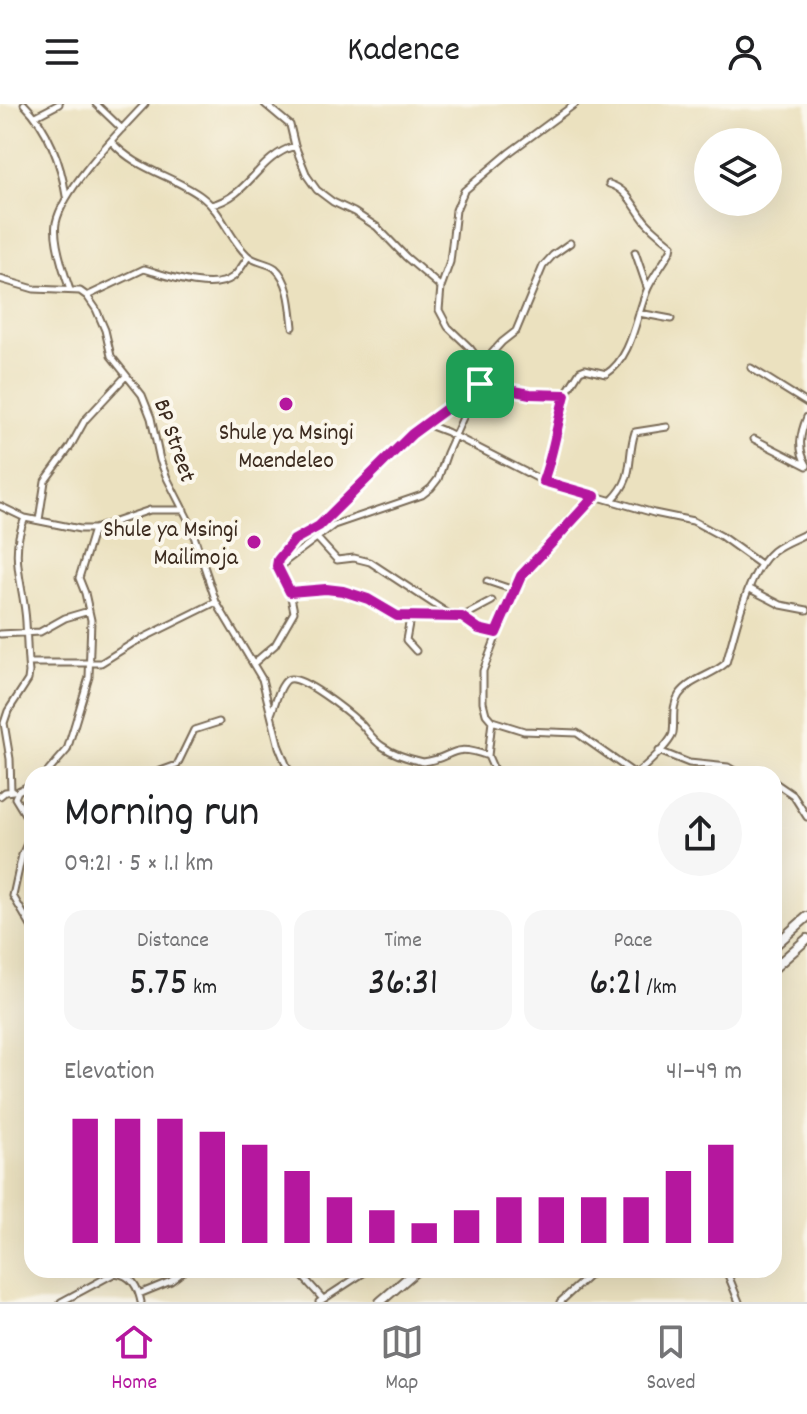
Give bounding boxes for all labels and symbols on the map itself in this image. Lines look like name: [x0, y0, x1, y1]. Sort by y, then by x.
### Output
pin: [446, 350, 514, 418]
street label: BP Street: [143, 395, 203, 487]
marker: Shule ya Msingi Maendeleo: [277, 395, 295, 413]
place label: Shule ya Msingi Maendeleo: [219, 417, 353, 479]
place label: Shule ya Msingi Mailimoja: [103, 514, 239, 576]
marker: Shule ya Msingi Mailimoja: [245, 533, 263, 551]

